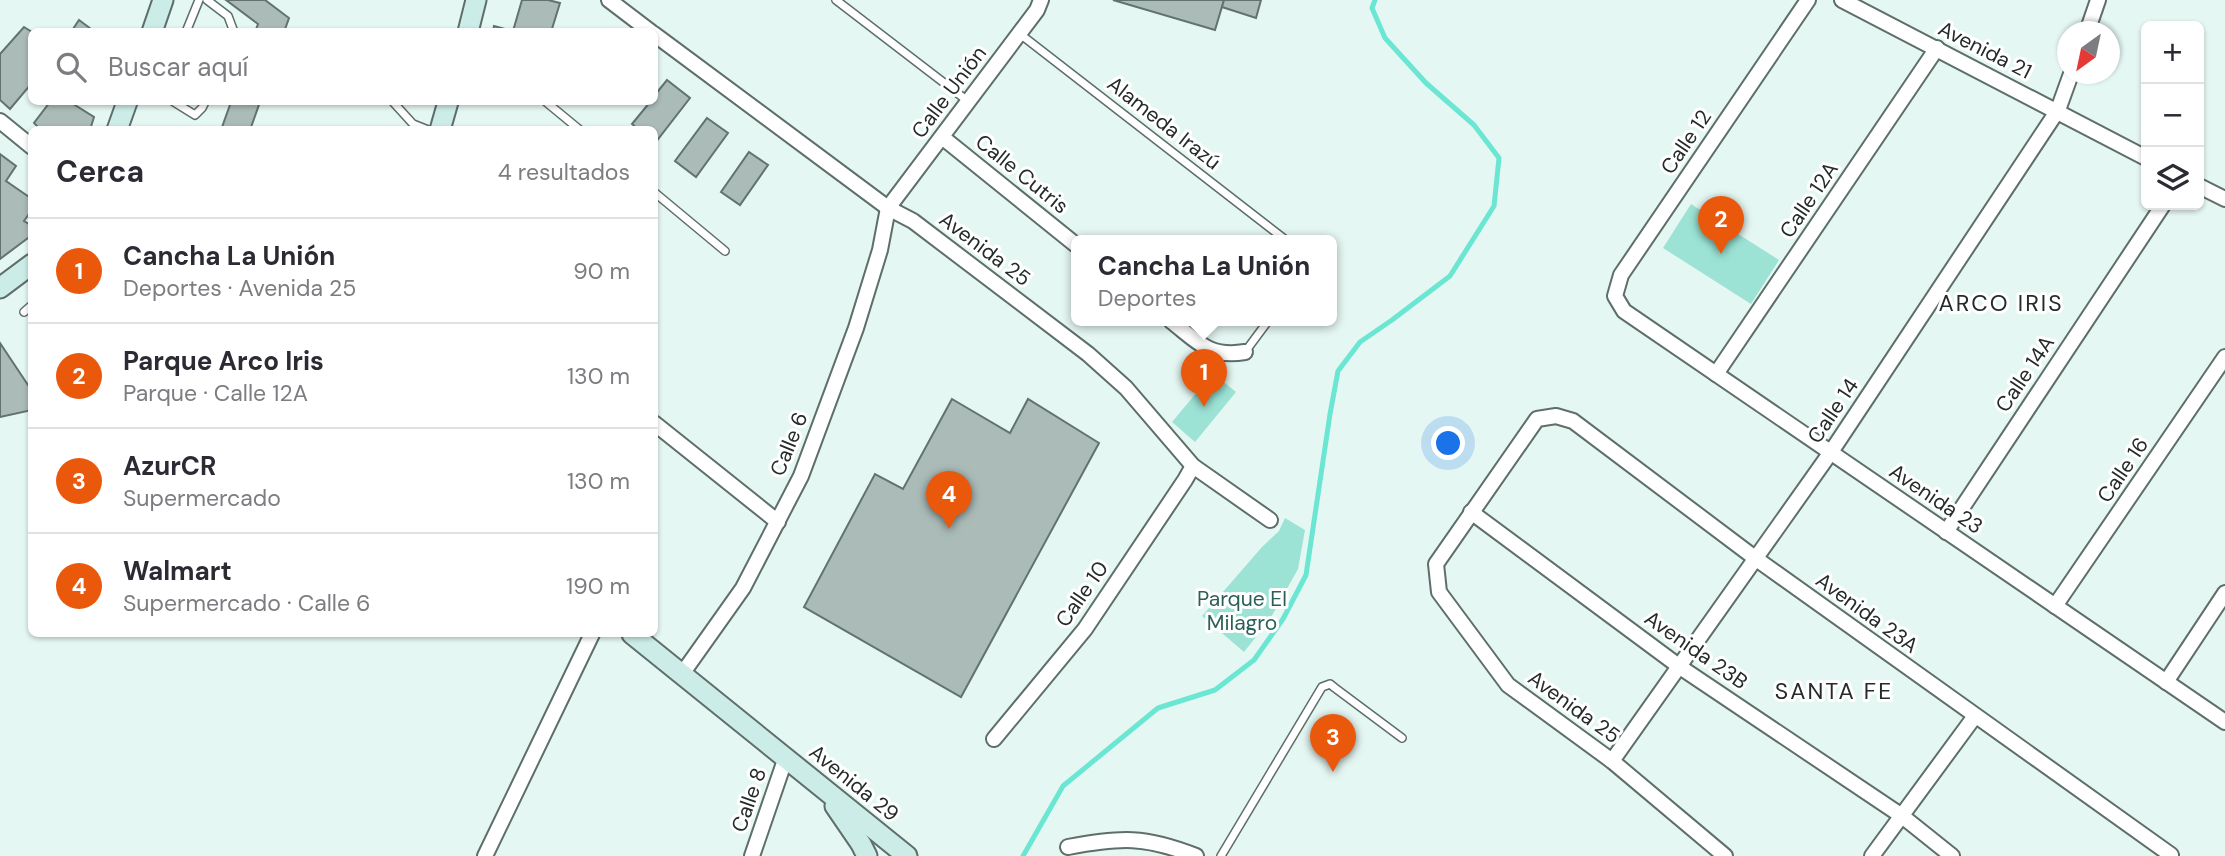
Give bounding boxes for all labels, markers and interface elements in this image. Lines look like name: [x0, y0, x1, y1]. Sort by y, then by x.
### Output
street label: Avenida 21: [1934, 15, 2036, 85]
north arrow: [2057, 21, 2120, 84]
map controls: [2141, 21, 2204, 210]
button: +: [2141, 21, 2204, 84]
search box: [28, 28, 658, 105]
street label: Calle Unión: [905, 40, 993, 144]
icon: search: [52, 48, 90, 86]
text: Buscar aquí: [108, 50, 248, 84]
street label: Alameda Irazú: [1102, 70, 1226, 176]
button: −: [2141, 84, 2204, 147]
street label: Calle 12: [1654, 104, 1718, 180]
street label: Calle Cutris: [970, 128, 1074, 220]
button: layers: [2141, 147, 2204, 210]
text: Cerca: [56, 152, 144, 191]
street label: Calle 12A: [1773, 156, 1845, 243]
text: 4 resultados: [498, 157, 630, 187]
pin: 2: [1698, 196, 1744, 254]
street label: Avenida 25: [934, 205, 1036, 293]
popup: [1071, 235, 1337, 326]
text: Cancha La Unión: [123, 239, 335, 273]
text: Cancha La Unión: [1098, 249, 1310, 283]
text: 1: [75, 256, 83, 286]
text: 90 m: [573, 256, 630, 286]
text: Deportes · Avenida 25: [123, 273, 356, 303]
text: Deportes: [1098, 283, 1197, 313]
district label: ARCO IRIS: [1938, 288, 2064, 318]
street label: Calle 14A: [1989, 330, 2061, 418]
text: Parque Arco Iris: [123, 344, 324, 378]
pin: 1: [1181, 349, 1227, 407]
text: 2: [72, 361, 86, 391]
text: 130 m: [567, 361, 630, 391]
street label: Calle 14: [1801, 373, 1865, 449]
text: Parque · Calle 12A: [123, 378, 308, 408]
street label: Calle 6: [764, 408, 814, 480]
your location: [1431, 426, 1465, 460]
street label: Calle 16: [2091, 432, 2155, 508]
text: AzurCR: [123, 449, 216, 483]
street label: Avenida 23: [1884, 457, 1988, 541]
text: 3: [72, 466, 86, 496]
text: 130 m: [567, 466, 630, 496]
pin: 4: [926, 471, 972, 529]
text: Supermercado: [123, 483, 281, 513]
text: Walmart: [123, 554, 232, 588]
street label: Calle 10: [1049, 556, 1115, 632]
street label: Avenida 23A: [1810, 566, 1924, 660]
text: 4: [72, 571, 86, 601]
text: 190 m: [566, 571, 630, 601]
park label: Parque El Milagro: [1197, 585, 1287, 637]
text: Supermercado · Calle 6: [123, 588, 371, 618]
street label: Avenida 23B: [1639, 604, 1753, 696]
street label: Avenida 25: [1522, 664, 1626, 750]
district label: SANTA FE: [1775, 676, 1893, 706]
pin: 3: [1310, 714, 1356, 772]
street label: Avenida 29: [803, 738, 905, 828]
street label: Calle 8: [725, 764, 773, 836]

